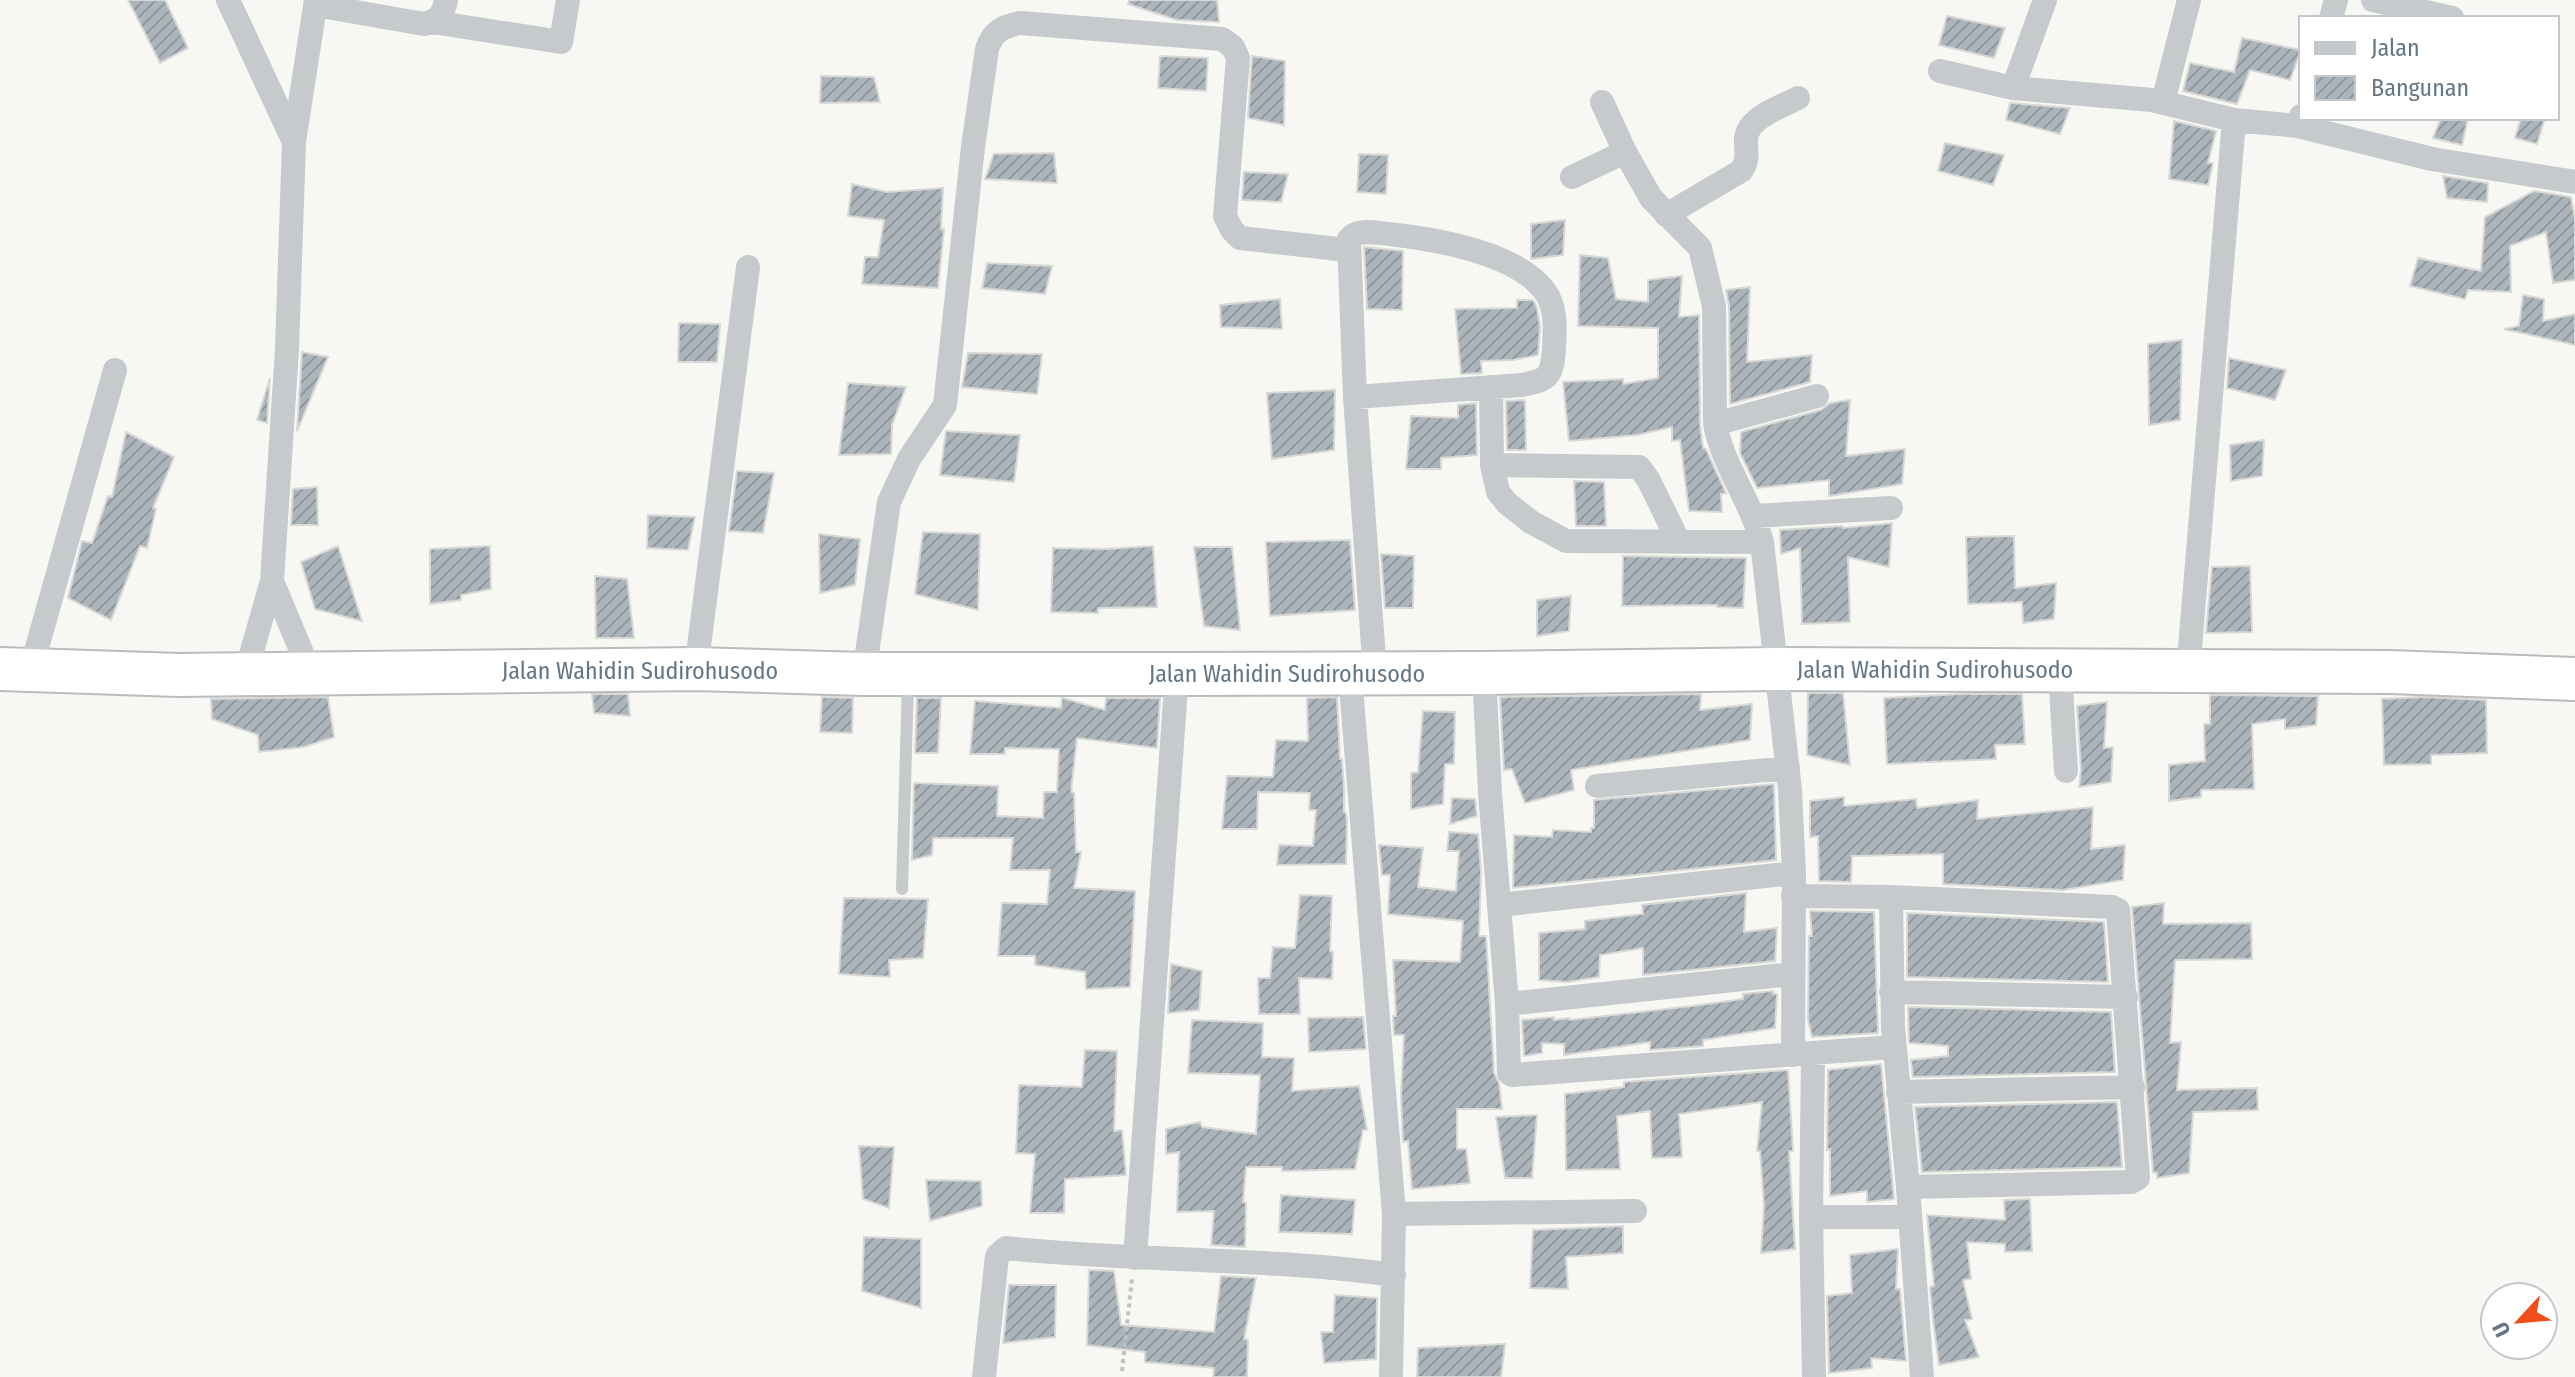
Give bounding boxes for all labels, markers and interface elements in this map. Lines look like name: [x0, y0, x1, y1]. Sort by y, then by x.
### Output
legend: [2299, 16, 2559, 120]
text: Jalan: [2371, 34, 2420, 62]
text: Bangunan: [2371, 74, 2469, 102]
street label: Jalan Wahidin Sudirohusodo: [1797, 656, 2073, 684]
street label: Jalan Wahidin Sudirohusodo: [502, 657, 778, 685]
street label: Jalan Wahidin Sudirohusodo: [1149, 660, 1425, 688]
north arrow: [2479, 1281, 2559, 1361]
text: U: [2487, 1318, 2516, 1341]

